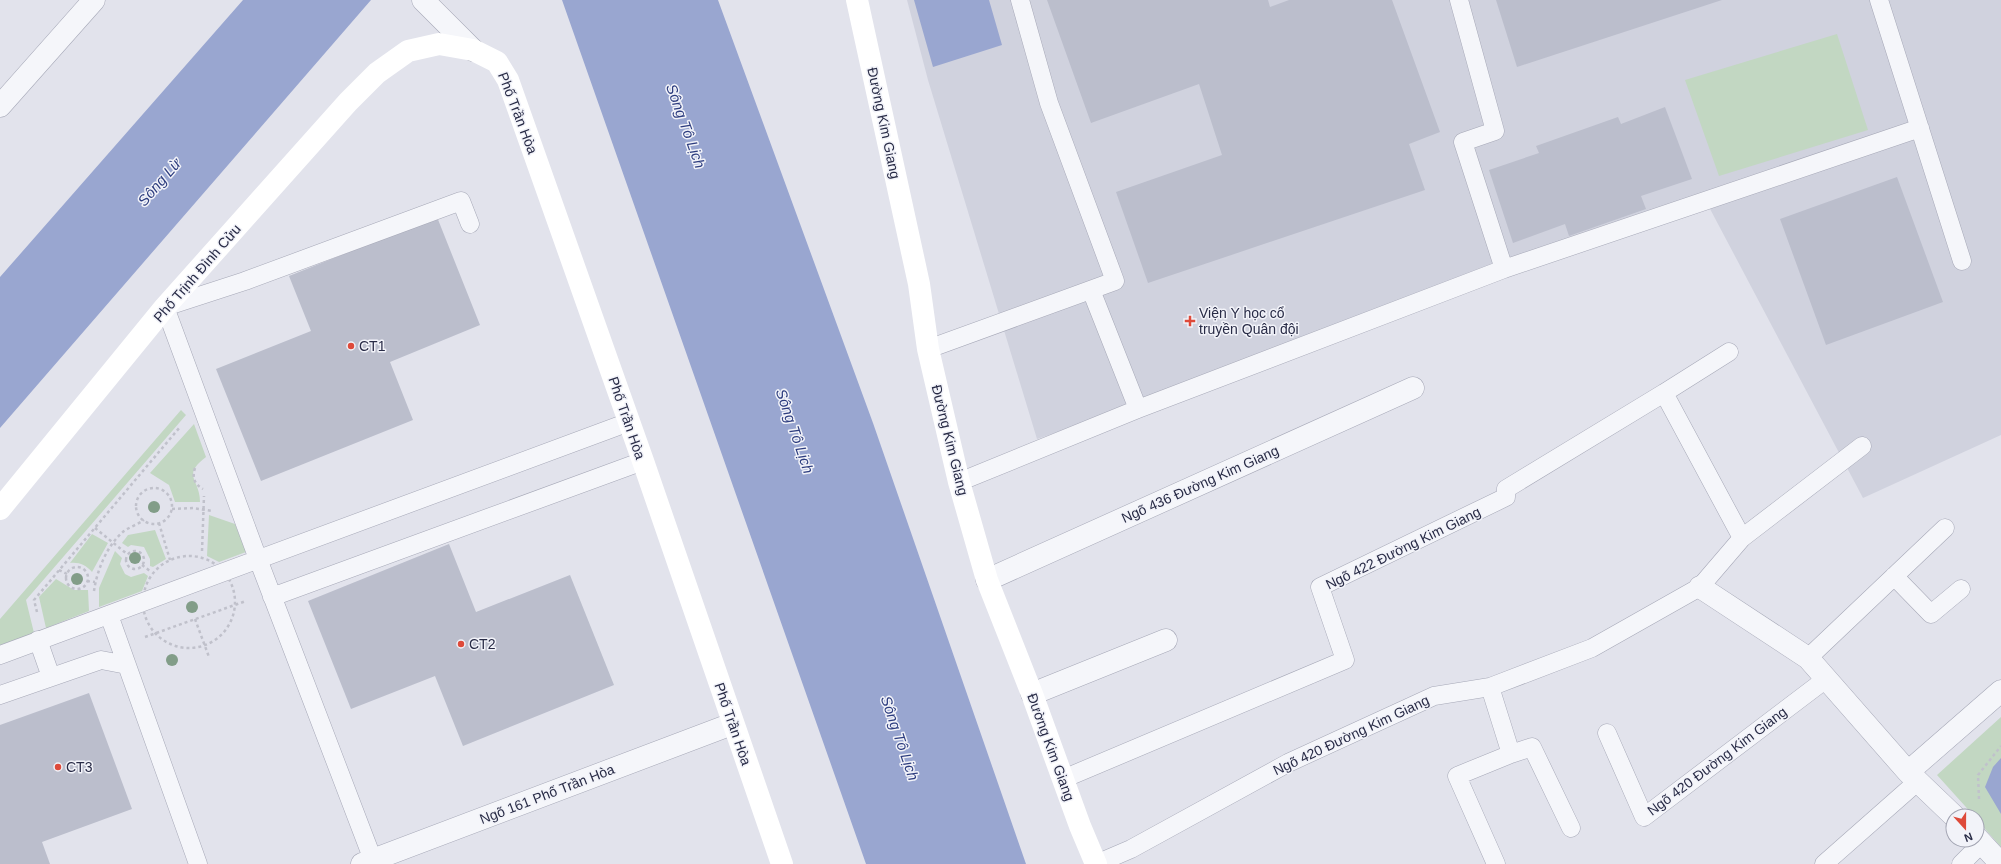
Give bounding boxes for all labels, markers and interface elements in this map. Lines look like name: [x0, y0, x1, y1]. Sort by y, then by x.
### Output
street label: Đường Kim Giang: [864, 66, 904, 180]
street label: Phố Trần Hòa: [495, 70, 541, 156]
water label: Sông Tô Lịch: [663, 82, 709, 170]
water label: Sông Lừ: [134, 154, 185, 209]
street label: Phố Trịnh Đình Cửu: [150, 221, 244, 325]
place label: Viện Y học cổ truyền Quân đội: [1199, 305, 1299, 337]
marker: Viện Y học cổ truyền Quân đội: [1184, 315, 1196, 327]
place label: CT1: [359, 338, 386, 354]
marker: CT1: [346, 341, 356, 351]
street label: Phố Trần Hòa: [605, 375, 649, 462]
street label: Đường Kim Giang: [929, 383, 971, 497]
water label: Sông Tô Lịch: [773, 386, 817, 476]
street label: Ngõ 436 Đường Kim Giang: [1119, 442, 1281, 526]
street label: Ngõ 422 Đường Kim Giang: [1323, 503, 1483, 593]
place label: CT2: [469, 636, 496, 652]
marker: CT2: [456, 639, 466, 649]
street label: Phố Trần Hòa: [711, 681, 755, 768]
street label: Đường Kim Giang: [1024, 691, 1078, 803]
street label: Ngõ 420 Đường Kim Giang: [1270, 692, 1432, 778]
water label: Sông Tô Lịch: [878, 693, 922, 783]
street label: Ngõ 420 Đường Kim Giang: [1644, 703, 1790, 819]
place label: CT3: [66, 759, 93, 775]
street label: Ngõ 161 Phố Trần Hòa: [477, 761, 617, 827]
marker: CT3: [53, 762, 63, 772]
north arrow: [1945, 808, 1985, 848]
text: N: [1963, 830, 1974, 844]

